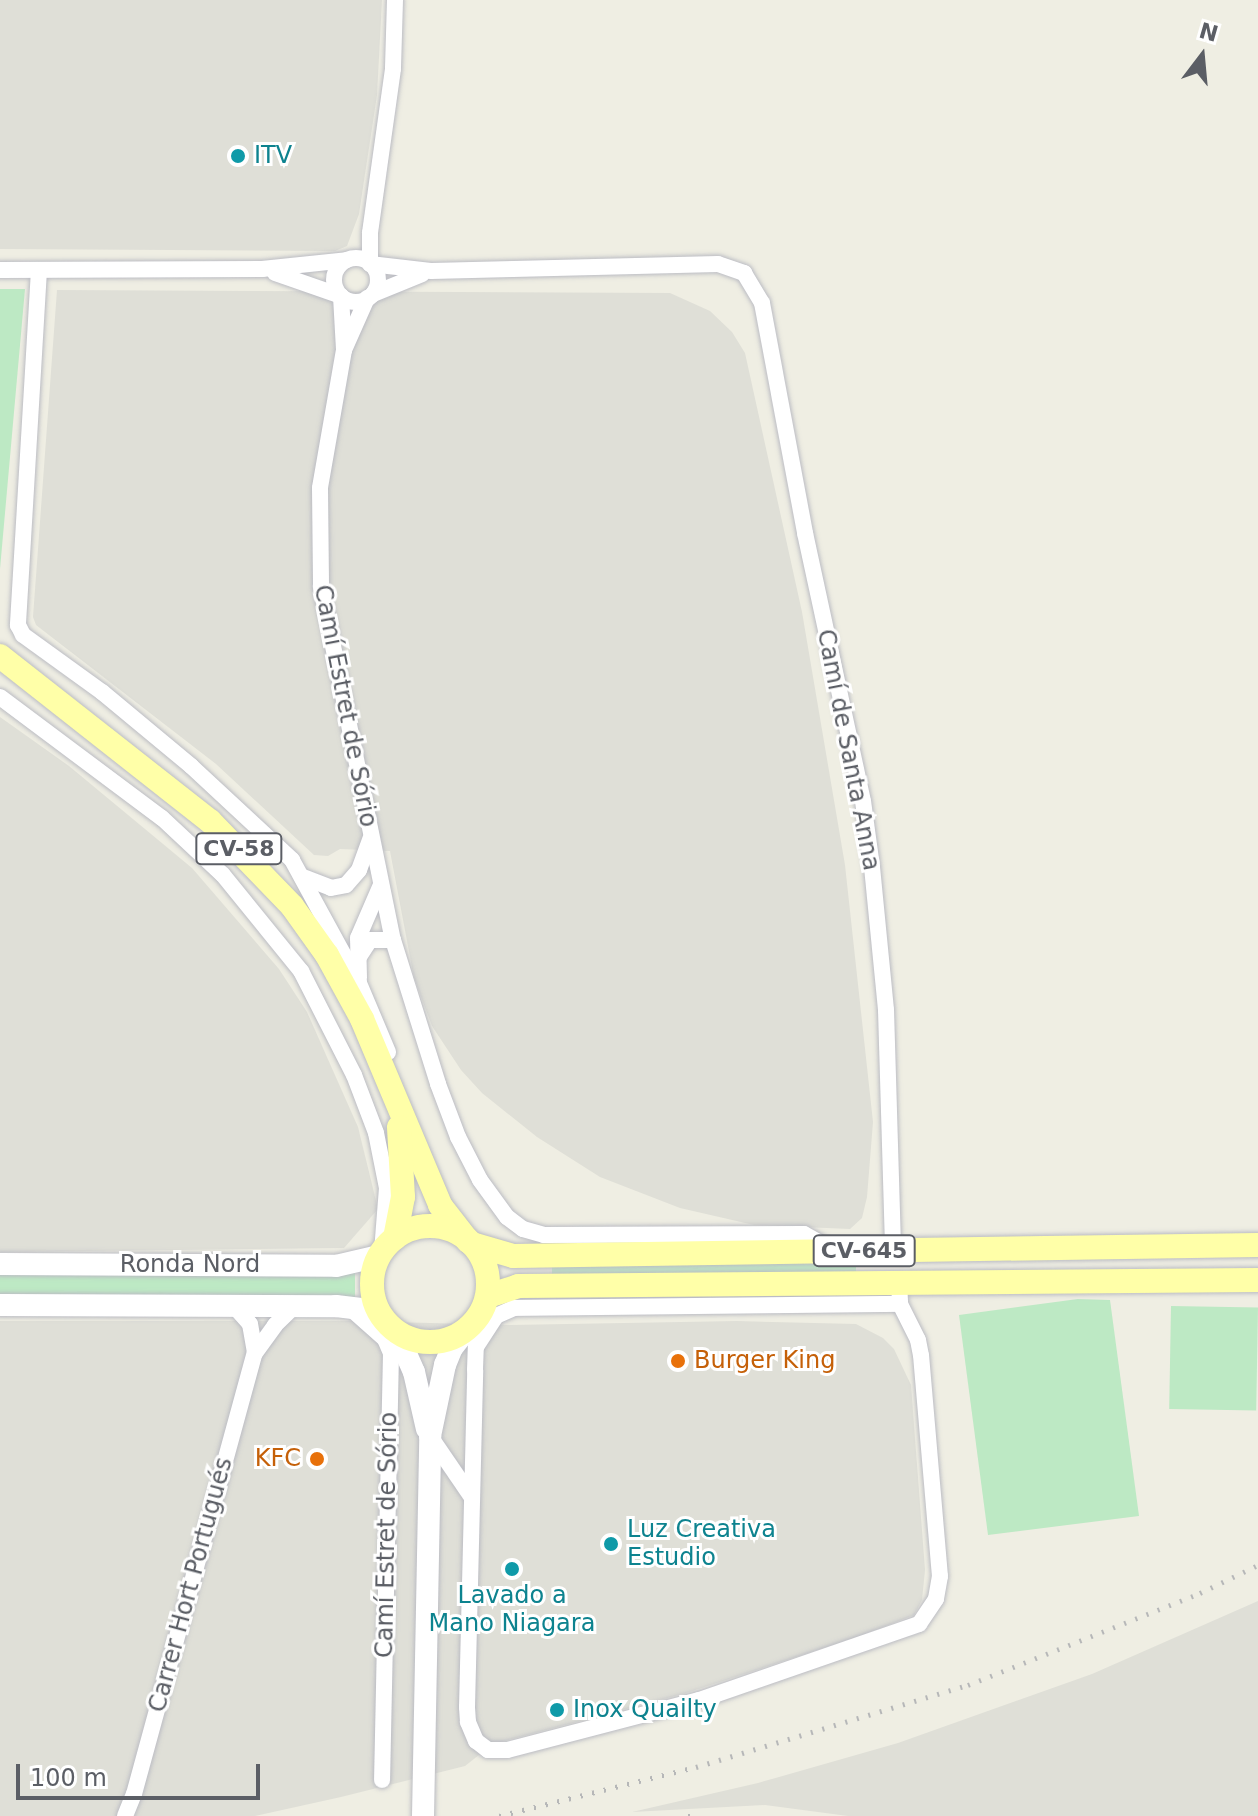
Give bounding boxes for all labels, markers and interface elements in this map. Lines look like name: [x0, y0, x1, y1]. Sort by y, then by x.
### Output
north arrow: [1162, 16, 1242, 96]
text: N: [1196, 18, 1221, 47]
place label: ITV: [254, 142, 292, 170]
marker: ITV: [229, 147, 247, 165]
street label: Camí Estret de Sório: [307, 582, 383, 830]
street label: Camí de Santa Anna: [810, 627, 886, 873]
road number: CV-58: [195, 831, 283, 867]
road number: CV-645: [812, 1233, 916, 1269]
street label: Ronda Nord: [120, 1251, 260, 1279]
place label: Burger King: [694, 1347, 835, 1375]
marker: Burger King: [669, 1352, 687, 1370]
street label: Camí Estret de Sório: [370, 1412, 404, 1658]
place label: KFC: [255, 1445, 301, 1473]
marker: KFC: [308, 1450, 326, 1468]
street label: Carrer Hort Portugués: [143, 1454, 239, 1716]
place label: Luz Creativa Estudio: [627, 1516, 776, 1572]
marker: Luz Creativa Estudio: [602, 1535, 620, 1553]
marker: Lavado a Mano Niagara: [503, 1560, 521, 1578]
place label: Lavado a Mano Niagara: [429, 1582, 595, 1638]
place label: Inox Quailty: [573, 1696, 717, 1724]
marker: Inox Quailty: [548, 1701, 566, 1719]
scale bar: [20, 1748, 264, 1798]
text: 100 m: [30, 1764, 107, 1792]

